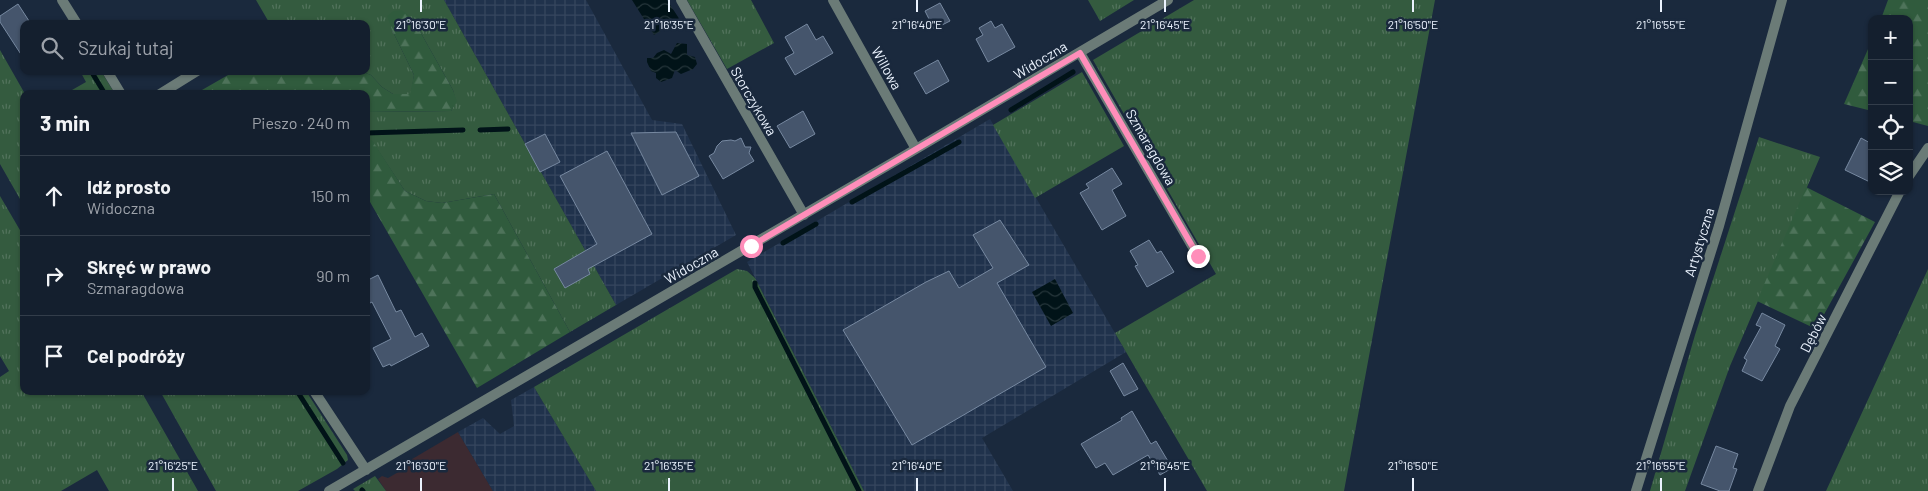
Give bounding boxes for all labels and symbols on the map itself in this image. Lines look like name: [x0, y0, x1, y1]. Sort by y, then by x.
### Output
text: 21°16'30"E: [396, 17, 446, 31]
text: 21°16'35"E: [644, 17, 694, 31]
text: 21°16'40"E: [892, 17, 942, 31]
text: 21°16'45"E: [1140, 17, 1190, 31]
text: 21°16'50"E: [1388, 17, 1438, 31]
text: 21°16'55"E: [1636, 17, 1686, 31]
street label: Widoczna: [1010, 37, 1070, 83]
street label: Willowa: [868, 43, 906, 93]
street label: Storczykowa: [727, 63, 781, 139]
street label: Szmaragdowa: [1122, 106, 1180, 188]
street label: Artystyczna: [1680, 205, 1718, 279]
route start: [740, 235, 763, 258]
street label: Widoczna: [661, 243, 721, 287]
route end: [1187, 245, 1210, 268]
street label: Dębów: [1796, 311, 1830, 355]
text: 21°16'25"E: [148, 458, 198, 472]
text: 21°16'30"E: [396, 458, 446, 472]
text: 21°16'35"E: [644, 458, 694, 472]
text: 21°16'40"E: [892, 458, 942, 472]
text: 21°16'45"E: [1140, 458, 1190, 472]
text: 21°16'50"E: [1388, 458, 1438, 472]
text: 21°16'55"E: [1636, 458, 1686, 472]

